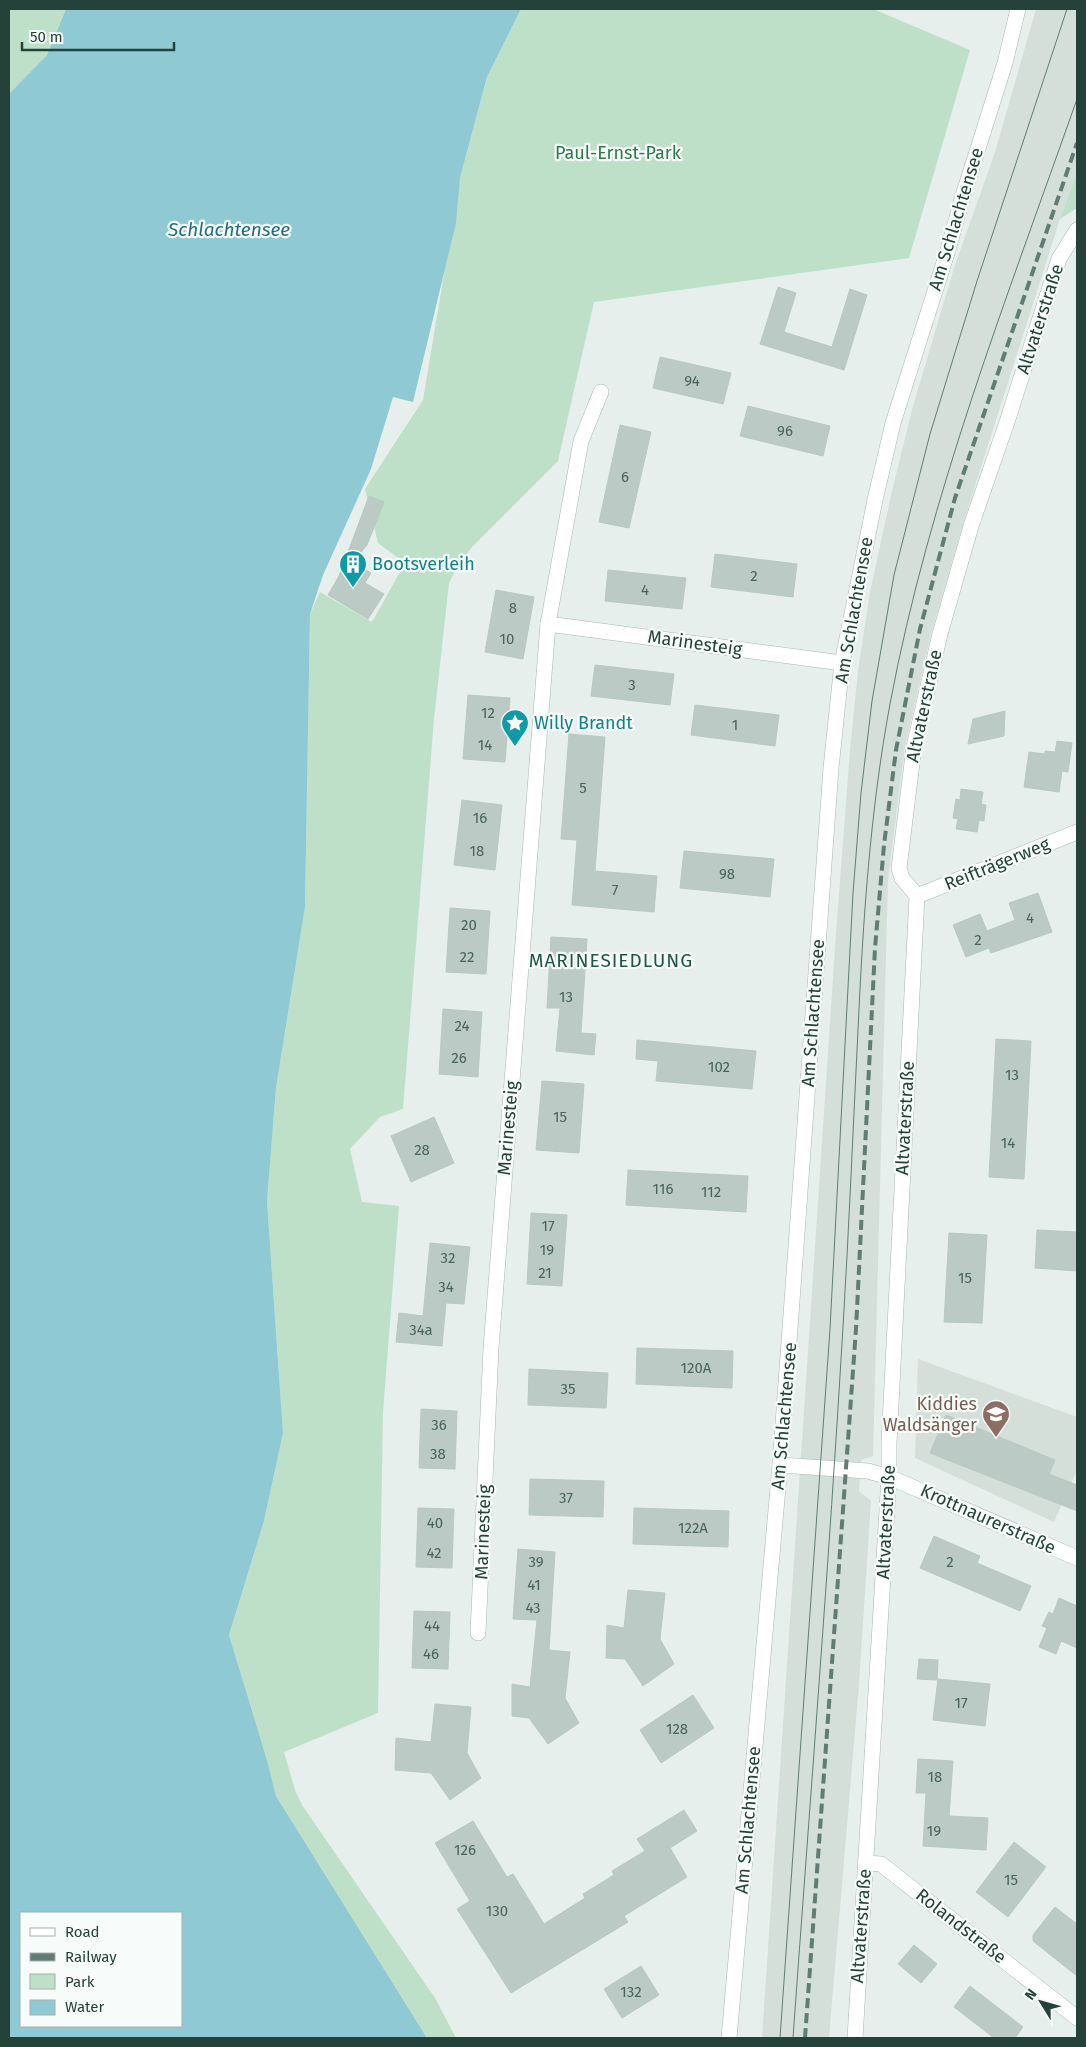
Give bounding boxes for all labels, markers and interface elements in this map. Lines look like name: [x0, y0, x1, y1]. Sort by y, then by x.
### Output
scale bar: [22, 20, 175, 52]
text: 50 m: [30, 28, 63, 46]
park label: Paul-Ernst-Park: [555, 142, 682, 164]
street label: Am Schlachtensee: [924, 145, 988, 293]
water label: Schlachtensee: [167, 218, 290, 241]
street label: Altvaterstraße: [1012, 261, 1068, 377]
house number: 94: [684, 372, 700, 390]
house number: 96: [777, 422, 793, 440]
house number: 6: [621, 468, 629, 486]
street label: Am Schlachtensee: [830, 535, 878, 685]
building icon: Bootsverleih: [338, 549, 368, 588]
place label: Bootsverleih: [372, 553, 475, 575]
house number: 2: [750, 567, 758, 585]
house number: 4: [641, 581, 649, 599]
house number: 8: [509, 599, 517, 617]
street label: Marinesteig: [646, 625, 744, 661]
house number: 10: [500, 630, 514, 648]
street label: Altvaterstraße: [901, 648, 947, 764]
house number: 3: [628, 676, 636, 694]
house number: 12: [481, 704, 495, 722]
place icon: Willy Brandt: [500, 708, 530, 747]
place label: Willy Brandt: [534, 712, 633, 734]
house number: 1: [732, 716, 738, 734]
house number: 14: [478, 736, 492, 754]
house number: 5: [579, 779, 587, 797]
house number: 16: [473, 809, 487, 827]
street label: Reifträgerweg: [941, 833, 1054, 895]
house number: 18: [470, 842, 484, 860]
house number: 98: [719, 865, 735, 883]
house number: 7: [612, 881, 619, 899]
house number: 4: [1026, 909, 1034, 927]
house number: 20: [461, 916, 477, 934]
house number: 2: [974, 931, 982, 949]
street label: Am Schlachtensee: [797, 938, 829, 1088]
house number: 22: [460, 948, 474, 966]
district label: MARINESIEDLUNG: [529, 949, 693, 972]
house number: 13: [559, 988, 573, 1006]
house number: 24: [454, 1017, 470, 1035]
house number: 26: [451, 1049, 467, 1067]
house number: 102: [708, 1058, 730, 1076]
street label: Altvaterstraße: [891, 1060, 919, 1176]
house number: 13: [1005, 1066, 1019, 1084]
street label: Marinesteig: [493, 1079, 523, 1176]
house number: 15: [553, 1108, 567, 1126]
house number: 14: [1001, 1134, 1015, 1152]
house number: 28: [414, 1141, 430, 1159]
house number: 116: [653, 1180, 673, 1198]
house number: 112: [701, 1183, 721, 1201]
house number: 17: [541, 1217, 555, 1235]
house number: 19: [540, 1241, 554, 1259]
house number: 32: [441, 1249, 455, 1267]
house number: 21: [538, 1264, 552, 1282]
house number: 15: [958, 1269, 972, 1287]
house number: 34: [438, 1278, 454, 1296]
house number: 34a: [409, 1321, 433, 1339]
street label: Am Schlachtensee: [767, 1341, 801, 1491]
house number: 120A: [681, 1359, 712, 1377]
house number: 35: [560, 1380, 576, 1398]
place label: Kiddies Waldsänger: [883, 1393, 977, 1436]
school or university icon: Kiddies Waldsänger: [981, 1399, 1011, 1438]
house number: 36: [431, 1416, 447, 1434]
house number: 38: [430, 1445, 446, 1463]
street label: Altvaterstraße: [872, 1464, 900, 1580]
street label: Krottnaurerstraße: [917, 1479, 1059, 1559]
street label: Marinesteig: [470, 1483, 496, 1580]
house number: 37: [559, 1489, 573, 1507]
house number: 40: [427, 1514, 443, 1532]
house number: 122A: [678, 1519, 708, 1537]
house number: 42: [426, 1544, 442, 1562]
house number: 39: [528, 1553, 544, 1571]
house number: 2: [946, 1553, 954, 1571]
house number: 41: [527, 1576, 541, 1594]
house number: 43: [525, 1599, 541, 1617]
house number: 44: [424, 1617, 440, 1635]
house number: 46: [423, 1645, 439, 1663]
house number: 17: [954, 1694, 968, 1712]
house number: 128: [666, 1720, 688, 1738]
street label: Am Schlachtensee: [731, 1745, 765, 1895]
house number: 18: [928, 1768, 942, 1786]
house number: 19: [927, 1822, 941, 1840]
house number: 126: [454, 1841, 476, 1859]
street label: Altvaterstraße: [846, 1868, 876, 1984]
house number: 15: [1004, 1871, 1018, 1889]
street label: Rolandstraße: [911, 1884, 1011, 1968]
house number: 130: [486, 1902, 508, 1920]
legend: [20, 1912, 182, 2027]
text: Road: [65, 1923, 100, 1941]
text: Railway: [65, 1948, 117, 1966]
text: Park: [65, 1973, 95, 1991]
north arrow: [1016, 1977, 1066, 2027]
house number: 132: [620, 1983, 642, 2001]
text: N: [1021, 1986, 1041, 2003]
text: Water: [65, 1998, 104, 2016]

